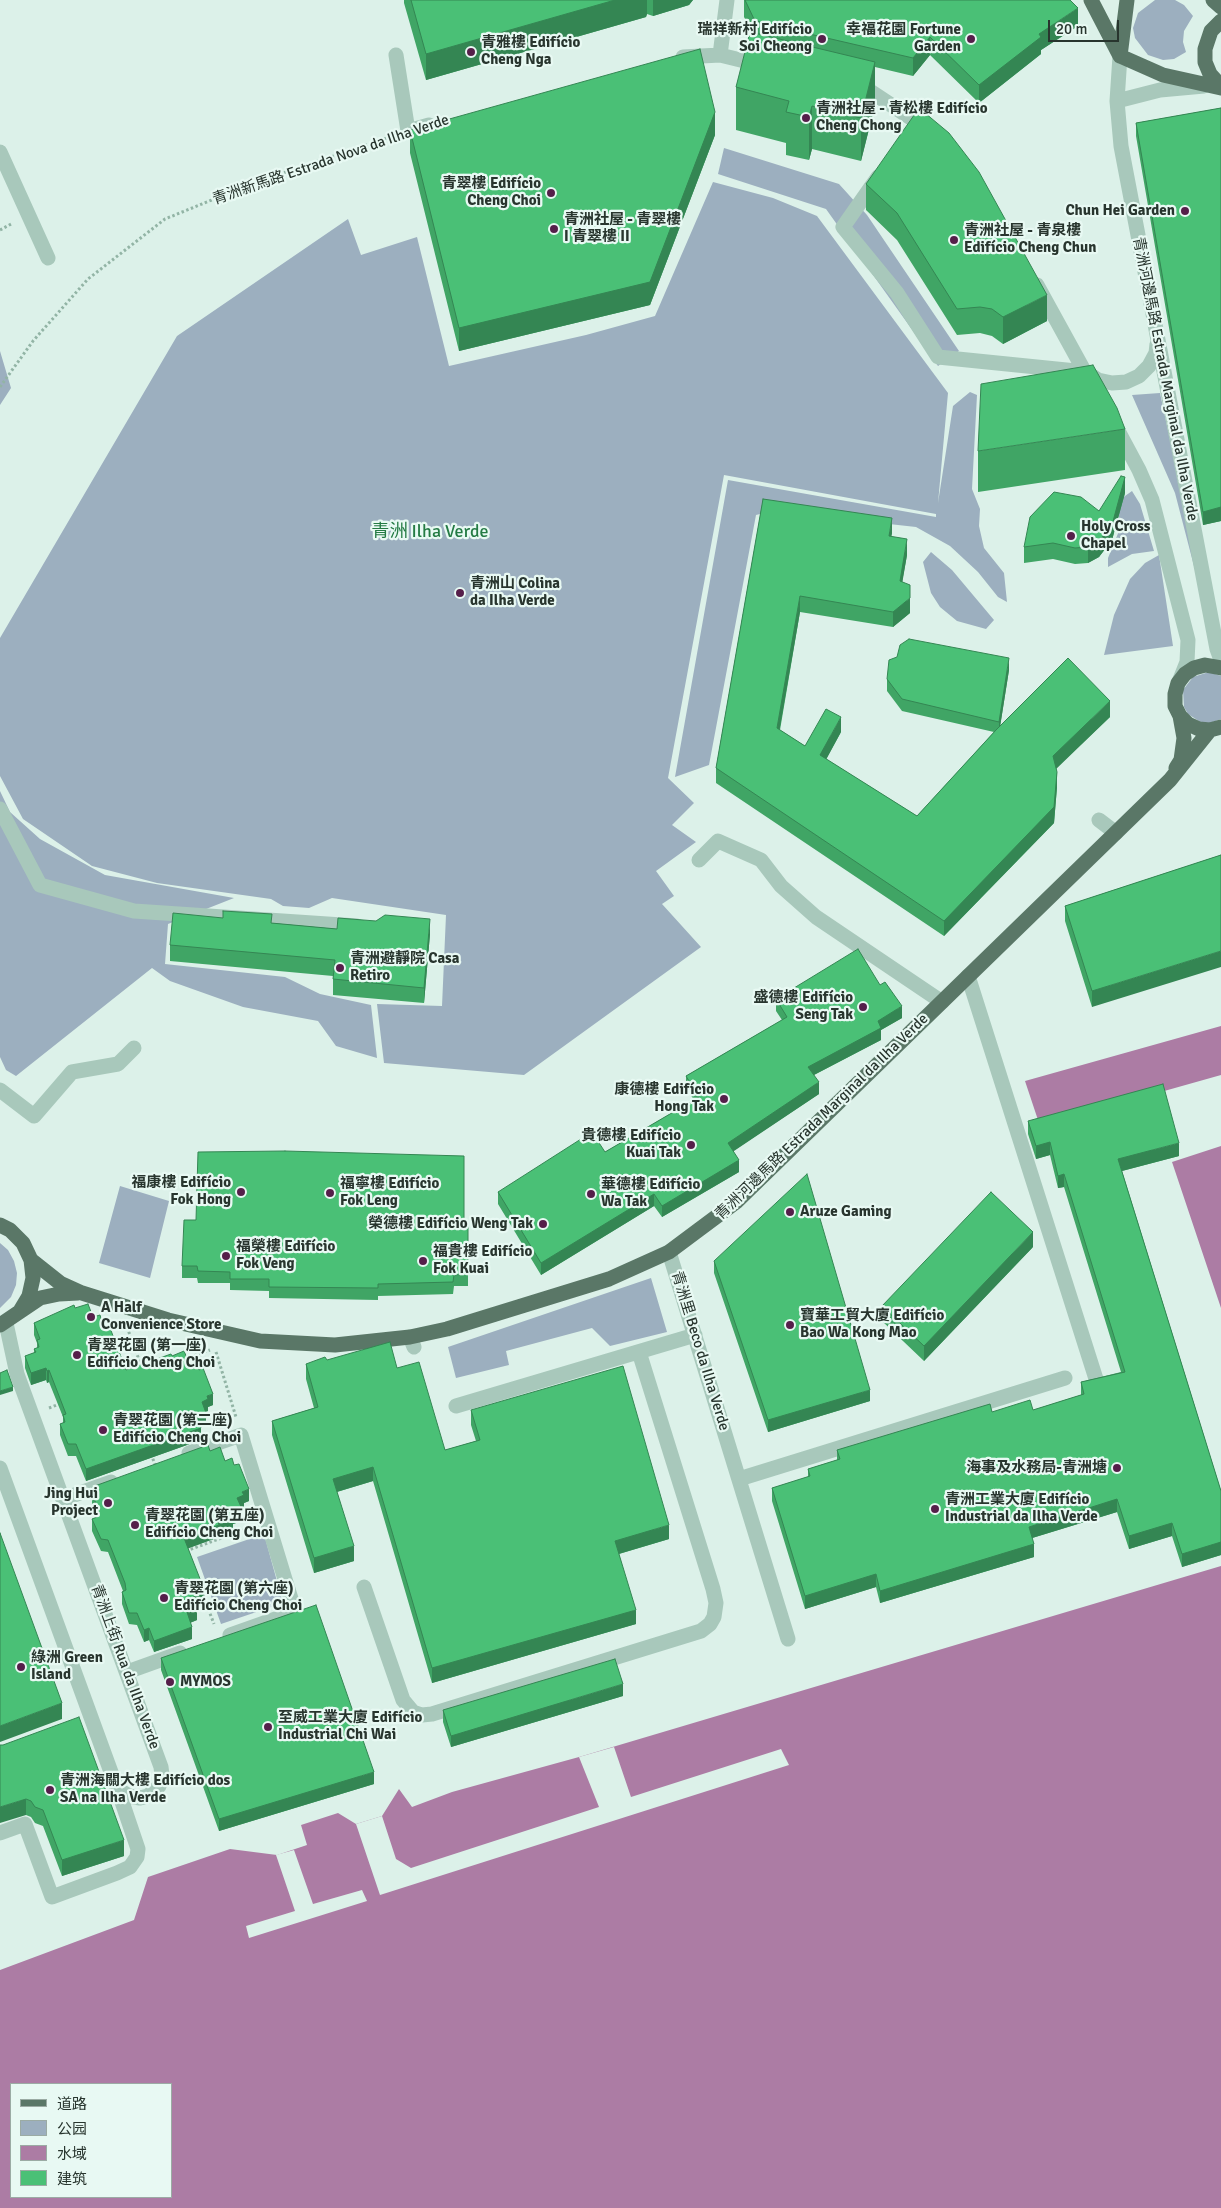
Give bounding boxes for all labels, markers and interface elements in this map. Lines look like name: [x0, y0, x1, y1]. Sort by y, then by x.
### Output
scale bar: [1051, 10, 1122, 42]
text: 20 m: [1056, 20, 1087, 38]
place label: 瑞祥新村 Edifício Soi Cheong: [698, 21, 812, 56]
place label: 幸福花園 Fortune Garden: [846, 21, 961, 56]
marker: 瑞祥新村 Edifício Soi Cheong: [816, 33, 828, 45]
marker: 幸福花園 Fortune Garden: [965, 33, 977, 45]
place label: 青雅樓 Edifício Cheng Nga: [481, 34, 580, 69]
marker: 青雅樓 Edifício Cheng Nga: [465, 46, 477, 58]
place label: 青洲社屋 - 青松樓 Edifício Cheng Chong: [816, 100, 988, 135]
street label: 青洲新馬路 Estrada Nova da Ilha Verde: [210, 111, 452, 209]
marker: 青洲社屋 - 青松樓 Edifício Cheng Chong: [800, 112, 812, 124]
place label: 青翠樓 Edifício Cheng Choi: [442, 175, 541, 210]
marker: 青翠樓 Edifício Cheng Choi: [545, 187, 557, 199]
place label: Chun Hei Garden: [1065, 202, 1175, 220]
marker: Chun Hei Garden: [1179, 205, 1191, 217]
place label: 青洲社屋 - 青翠樓 I 青翠樓 II: [564, 211, 681, 246]
place label: 青洲社屋 - 青泉樓 Edifício Cheng Chun: [964, 222, 1096, 257]
marker: 青洲社屋 - 青翠樓 I 青翠樓 II: [548, 223, 560, 235]
marker: 青洲社屋 - 青泉樓 Edifício Cheng Chun: [948, 234, 960, 246]
street label: 青洲河邊馬路 Estrada Marginal da Ilha Verde: [1129, 236, 1201, 522]
place label: Holy Cross Chapel: [1081, 518, 1150, 553]
district label: 青洲 Ilha Verde: [372, 521, 488, 543]
marker: Holy Cross Chapel: [1065, 530, 1077, 542]
place label: 青洲山 Colina da Ilha Verde: [470, 575, 560, 610]
marker: 青洲山 Colina da Ilha Verde: [454, 587, 466, 599]
place label: 青洲避靜院 Casa Retiro: [350, 950, 459, 985]
marker: 青洲避靜院 Casa Retiro: [334, 962, 346, 974]
place label: 盛德樓 Edifício Seng Tak: [754, 989, 853, 1024]
marker: 盛德樓 Edifício Seng Tak: [857, 1001, 869, 1013]
street label: 青洲河邊馬路 Estrada Marginal da Ilha Verde: [712, 1010, 932, 1224]
place label: 康德樓 Edifício Hong Tak: [615, 1081, 714, 1116]
marker: 康德樓 Edifício Hong Tak: [718, 1093, 730, 1105]
place label: 貴德樓 Edifício Kuai Tak: [582, 1127, 681, 1162]
marker: 貴德樓 Edifício Kuai Tak: [685, 1139, 697, 1151]
place label: 福康樓 Edifício Fok Hong: [132, 1174, 231, 1209]
place label: 福寧樓 Edifício Fok Leng: [340, 1175, 439, 1210]
place label: 華德樓 Edifício Wa Tak: [601, 1176, 700, 1211]
marker: 福康樓 Edifício Fok Hong: [235, 1186, 247, 1198]
marker: 福寧樓 Edifício Fok Leng: [324, 1187, 336, 1199]
marker: 華德樓 Edifício Wa Tak: [585, 1188, 597, 1200]
place label: Aruze Gaming: [800, 1203, 891, 1221]
marker: Aruze Gaming: [784, 1206, 796, 1218]
place label: 榮德樓 Edifício Weng Tak: [368, 1215, 533, 1233]
marker: 榮德樓 Edifício Weng Tak: [537, 1218, 549, 1230]
place label: 福榮樓 Edifício Fok Veng: [236, 1238, 335, 1273]
place label: 福貴樓 Edifício Fok Kuai: [433, 1243, 532, 1278]
marker: 福榮樓 Edifício Fok Veng: [220, 1250, 232, 1262]
marker: 福貴樓 Edifício Fok Kuai: [417, 1255, 429, 1267]
street label: 青洲里 Beco da Ilha Verde: [667, 1269, 733, 1433]
place label: A Half Convenience Store: [101, 1299, 221, 1334]
place label: 寶華工貿大廈 Edifício Bao Wa Kong Mao: [800, 1307, 944, 1342]
marker: A Half Convenience Store: [85, 1311, 97, 1323]
marker: 寶華工貿大廈 Edifício Bao Wa Kong Mao: [784, 1319, 796, 1331]
place label: 青翠花園 (第一座) Edifício Cheng Choi: [87, 1337, 215, 1372]
marker: 青翠花園 (第一座) Edifício Cheng Choi: [71, 1349, 83, 1361]
place label: 青翠花園 (第二座) Edifício Cheng Choi: [113, 1412, 241, 1447]
marker: 青翠花園 (第二座) Edifício Cheng Choi: [97, 1424, 109, 1436]
place label: 海事及水務局-青洲塘: [966, 1459, 1107, 1477]
marker: 海事及水務局-青洲塘: [1111, 1462, 1123, 1474]
place label: Jing Hui Project: [44, 1485, 98, 1520]
place label: 青洲工業大廈 Edifício Industrial da Ilha Verde: [945, 1491, 1098, 1526]
marker: Jing Hui Project: [102, 1497, 114, 1509]
marker: 青洲工業大廈 Edifício Industrial da Ilha Verde: [929, 1503, 941, 1515]
place label: 青翠花園 (第五座) Edifício Cheng Choi: [145, 1507, 273, 1542]
marker: 青翠花園 (第五座) Edifício Cheng Choi: [129, 1519, 141, 1531]
place label: 青翠花園 (第六座) Edifício Cheng Choi: [174, 1580, 302, 1615]
street label: 青洲上街 Rua da Ilha Verde: [87, 1582, 163, 1752]
marker: 青翠花園 (第六座) Edifício Cheng Choi: [158, 1592, 170, 1604]
place label: 綠洲 Green Island: [31, 1649, 103, 1684]
marker: 綠洲 Green Island: [15, 1661, 27, 1673]
place label: MYMOS: [180, 1673, 231, 1691]
marker: MYMOS: [164, 1676, 176, 1688]
place label: 至威工業大廈 Edifício Industrial Chi Wai: [278, 1709, 422, 1744]
marker: 至威工業大廈 Edifício Industrial Chi Wai: [262, 1721, 274, 1733]
place label: 青洲海關大樓 Edifício dos SA na Ilha Verde: [60, 1772, 230, 1807]
marker: 青洲海關大樓 Edifício dos SA na Ilha Verde: [44, 1784, 56, 1796]
legend: [10, 2083, 172, 2198]
text: 道路: [57, 2095, 87, 2113]
text: 公园: [57, 2120, 87, 2138]
text: 水域: [57, 2145, 87, 2163]
text: 建筑: [57, 2170, 87, 2188]

